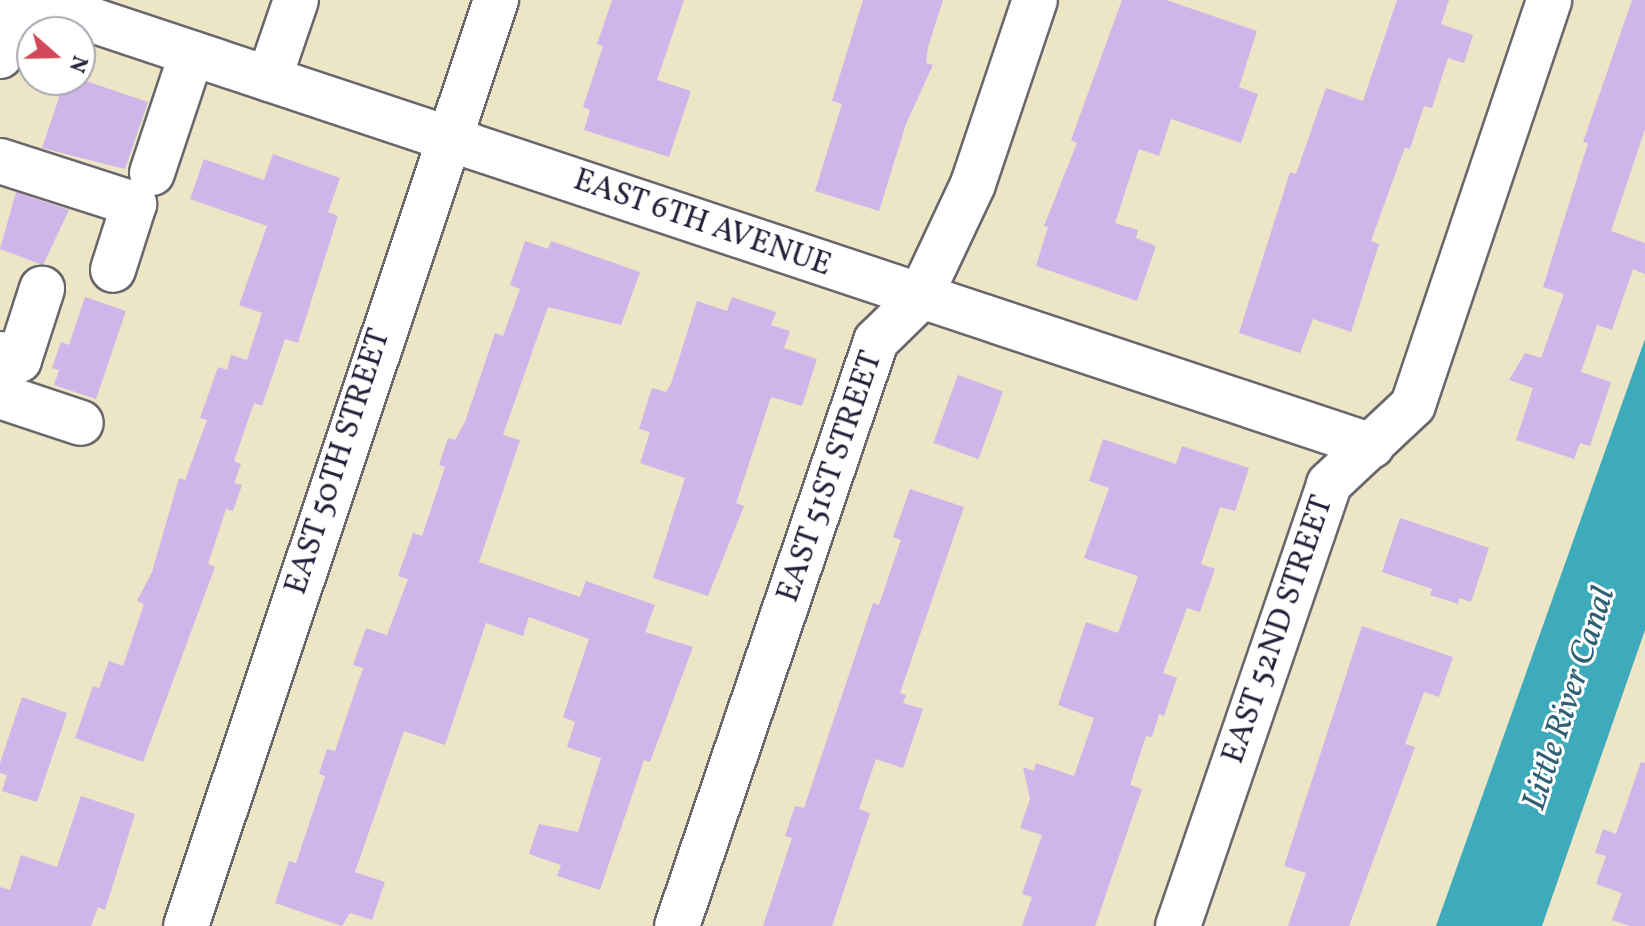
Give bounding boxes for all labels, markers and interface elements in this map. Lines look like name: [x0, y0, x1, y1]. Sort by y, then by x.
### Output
north arrow: [16, 16, 96, 96]
text: N: [60, 51, 94, 76]
street label: EAST 6TH AVENUE: [568, 162, 836, 286]
street label: EAST 50TH STREET: [278, 324, 400, 600]
street label: EAST 51ST STREET: [770, 345, 892, 609]
street label: EAST 52ND STREET: [1215, 491, 1343, 769]
water label: Little River Canal: [1515, 582, 1625, 816]

